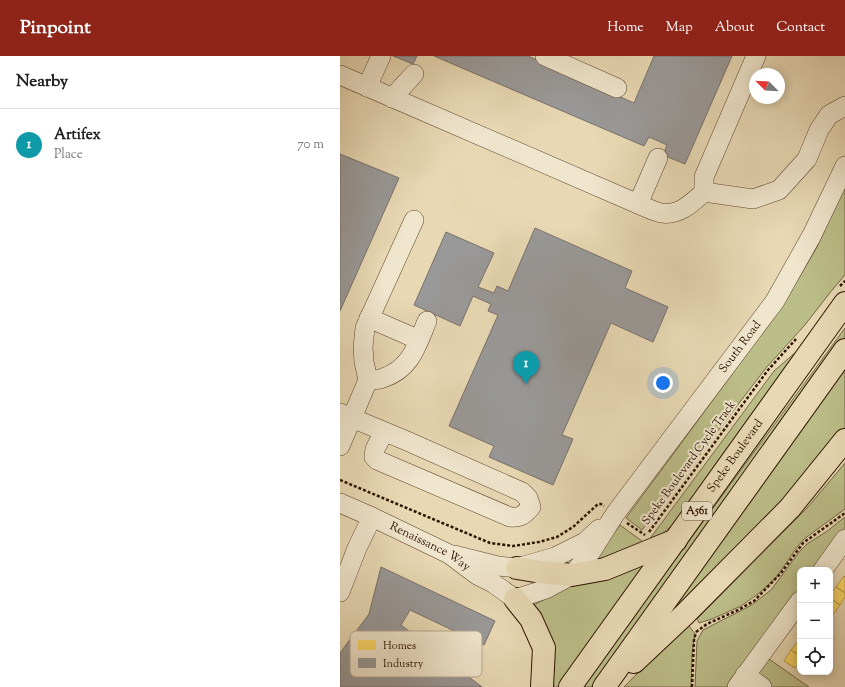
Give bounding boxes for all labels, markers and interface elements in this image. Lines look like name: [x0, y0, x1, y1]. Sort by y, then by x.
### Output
text: Pinpoint: [20, 15, 91, 42]
text: Home: [607, 18, 644, 38]
text: Map: [666, 18, 693, 38]
text: About: [715, 18, 754, 38]
text: Contact: [776, 18, 825, 38]
north arrow: [749, 68, 785, 104]
text: Nearby: [16, 70, 68, 94]
text: Artifex: [54, 125, 101, 146]
text: 1: [27, 136, 31, 154]
text: 70 m: [297, 136, 324, 154]
text: Place: [54, 146, 83, 164]
street label: South Road: [715, 317, 766, 377]
pin: 1: [513, 351, 539, 384]
your location: [653, 373, 673, 393]
street label: Speke Boulevard Cycle Track: [638, 397, 741, 529]
street label: Speke Boulevard: [703, 416, 768, 497]
road number: A561: [682, 502, 712, 520]
street label: Renaissance Way: [386, 518, 474, 576]
map controls: [797, 567, 833, 675]
button: +: [797, 567, 833, 603]
button: −: [797, 603, 833, 639]
legend: [350, 631, 482, 677]
text: Homes: [383, 638, 416, 654]
button: locate: [797, 639, 833, 675]
text: Industry: [383, 656, 424, 672]

